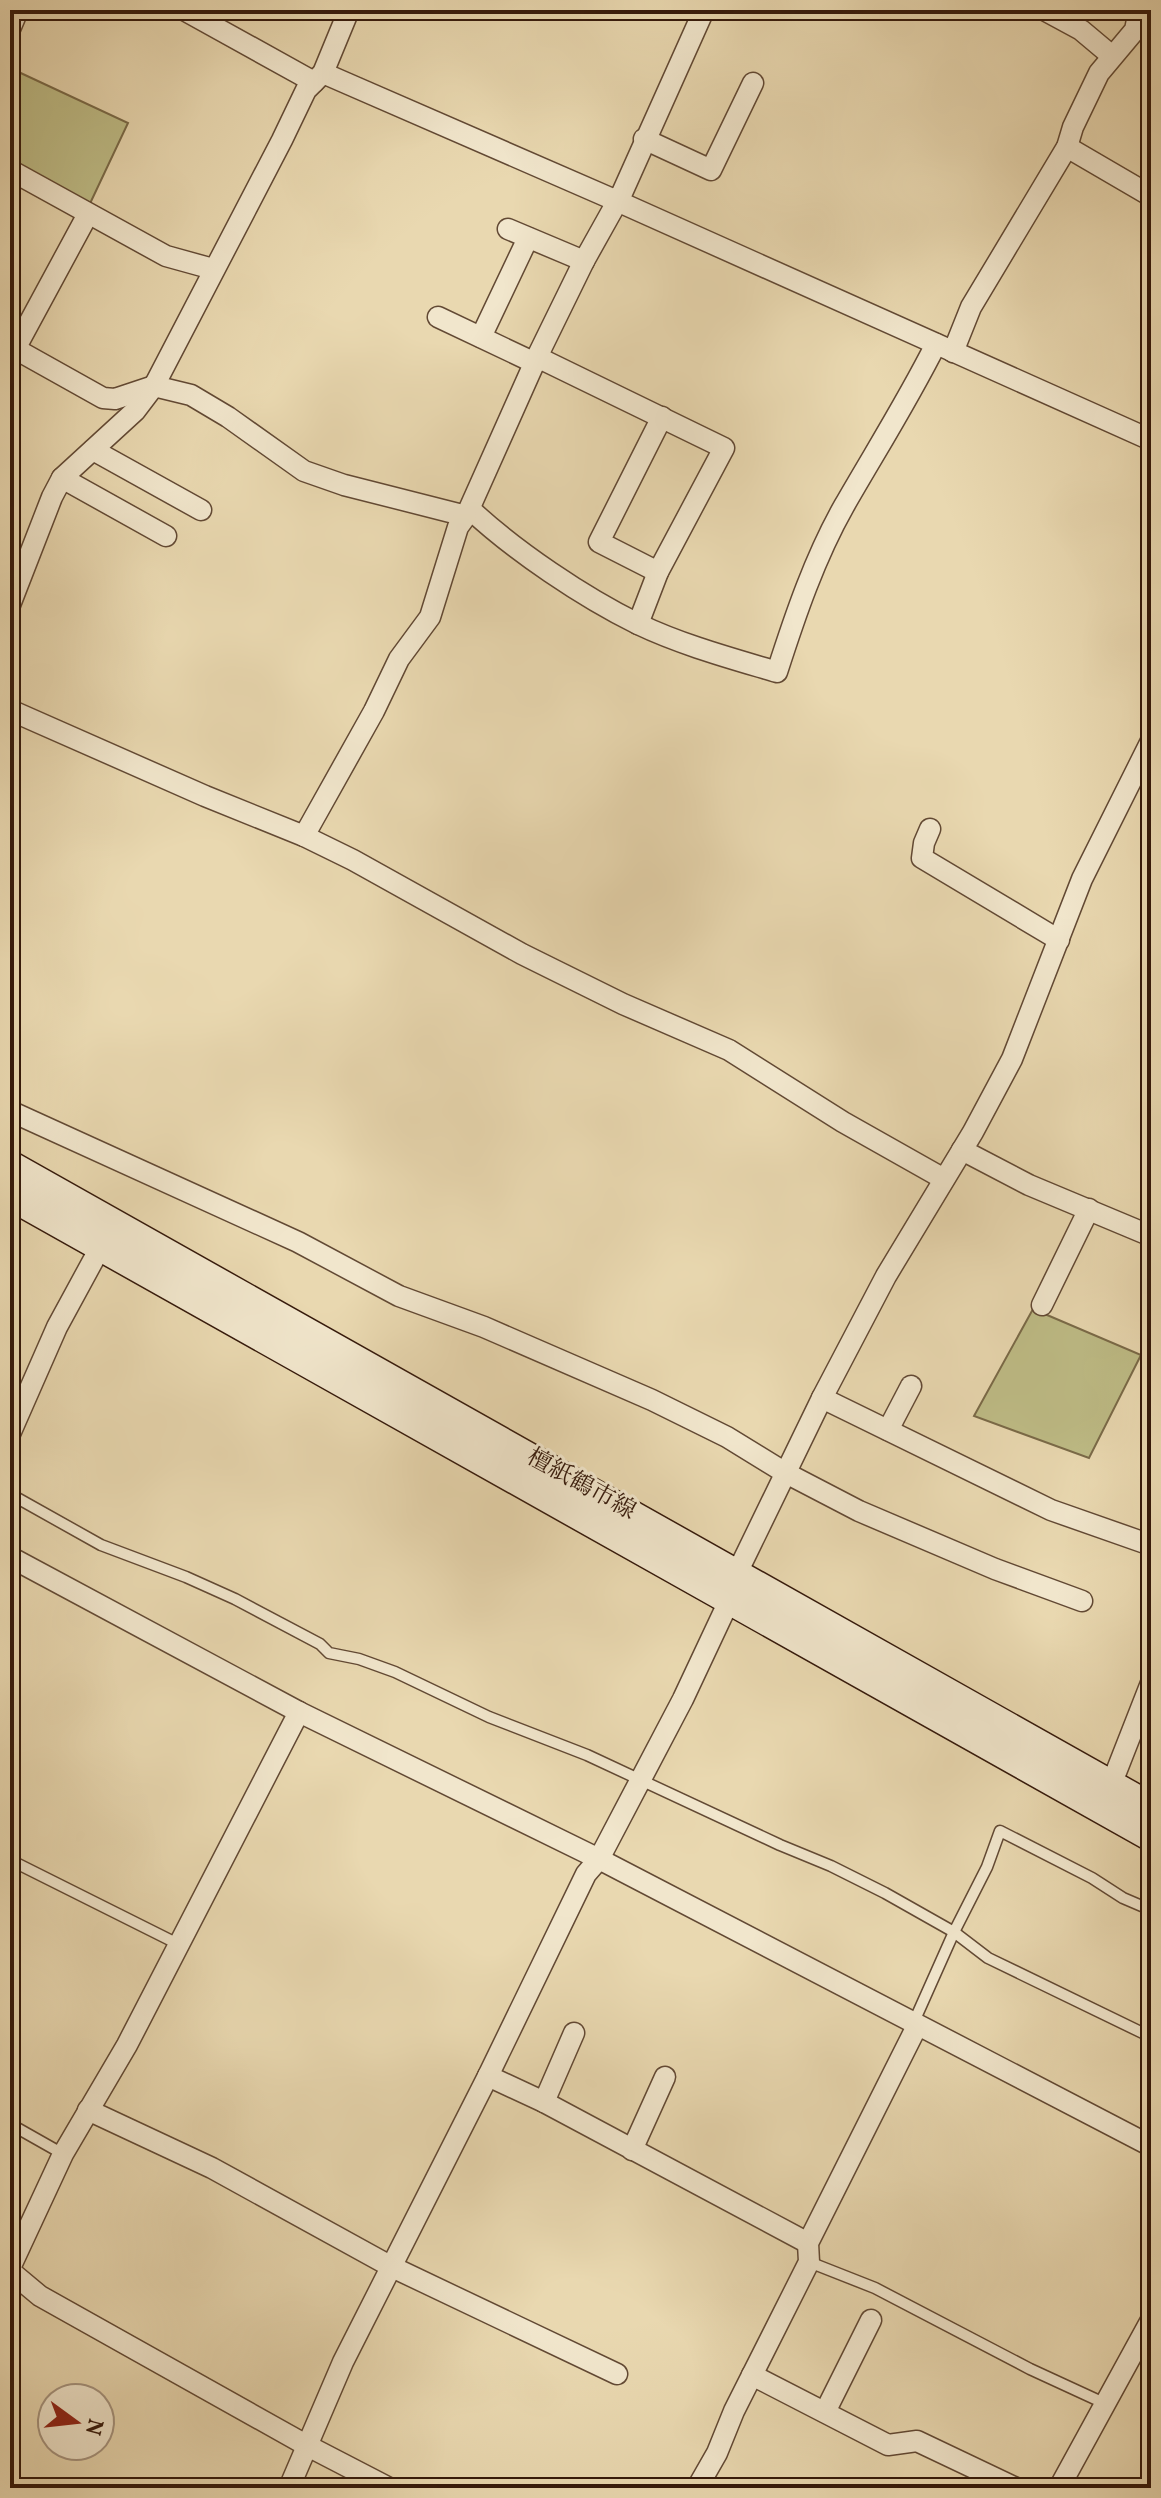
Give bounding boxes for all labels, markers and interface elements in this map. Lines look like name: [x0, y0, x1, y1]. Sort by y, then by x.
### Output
street label: 檀紙鶴市線: [520, 1441, 642, 1529]
north arrow: [36, 2382, 116, 2462]
text: N: [76, 2415, 110, 2438]

